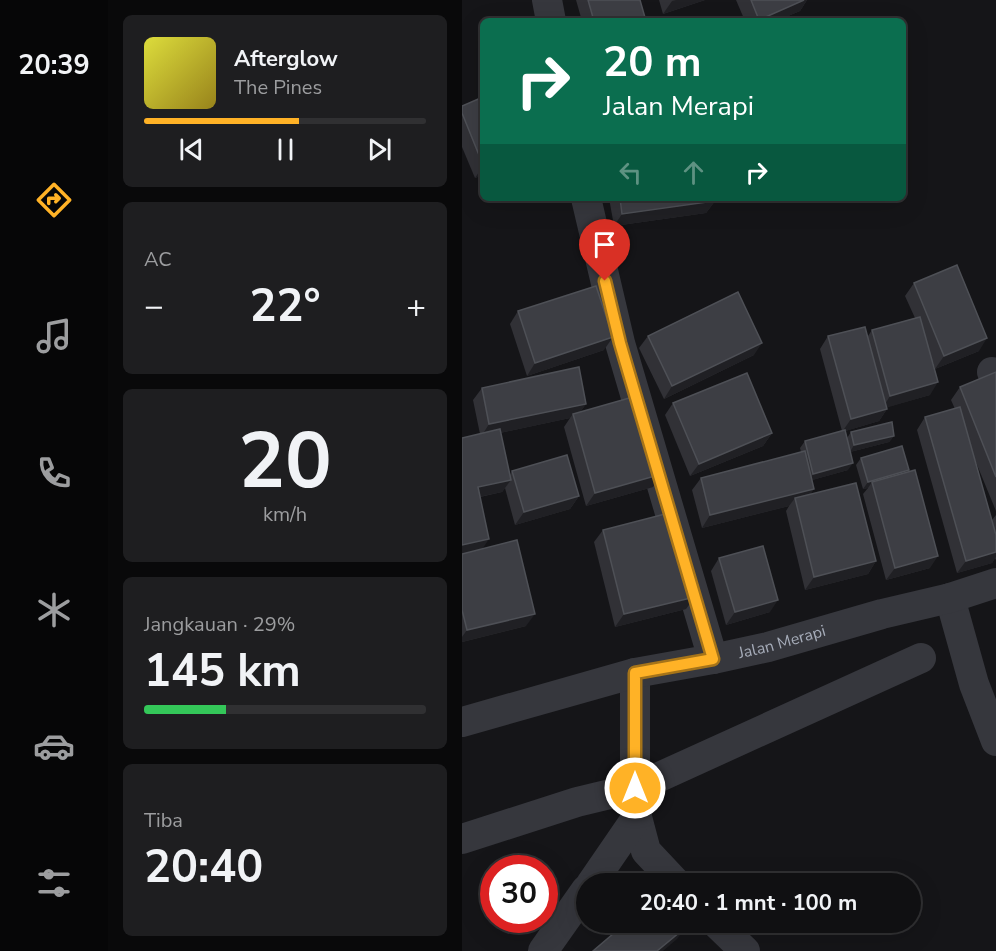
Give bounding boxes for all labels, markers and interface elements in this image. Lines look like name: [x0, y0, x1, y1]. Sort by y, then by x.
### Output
text: 20 m: [603, 34, 702, 91]
icon: right: [504, 42, 582, 120]
text: Afterglow: [234, 44, 338, 74]
text: 20:39: [18, 47, 90, 84]
text: The Pines: [234, 74, 322, 101]
text: Jalan Merapi: [603, 88, 754, 125]
icon: previous: [175, 133, 208, 166]
icon: pause: [269, 133, 302, 166]
icon: next: [363, 133, 396, 166]
icon: left: [614, 156, 647, 189]
icon: ahead: [677, 156, 710, 189]
icon: right: [740, 156, 773, 189]
icon: directions: [33, 179, 75, 221]
pin: [579, 219, 630, 281]
icon: arrive: [588, 228, 621, 261]
text: AC: [144, 246, 172, 273]
text: 22°: [249, 276, 321, 337]
text: −: [144, 284, 164, 329]
text: +: [406, 284, 426, 329]
icon: music: [33, 315, 75, 357]
text: 20: [238, 408, 332, 515]
icon: phone: [33, 452, 75, 494]
text: km/h: [263, 501, 307, 528]
icon: climate: [33, 589, 75, 631]
text: Jangkauan · 29%: [144, 611, 295, 638]
street label: Jalan Merapi: [735, 620, 828, 664]
text: 145 km: [144, 641, 301, 702]
icon: car: [33, 725, 75, 767]
position arrow: [603, 756, 667, 820]
text: Tiba: [144, 807, 183, 834]
text: 20:40: [144, 837, 263, 898]
speed limit sign: 30: [480, 855, 558, 933]
icon: filters: [33, 862, 75, 904]
text: 20:40 · 1 mnt · 100 m: [640, 888, 857, 918]

